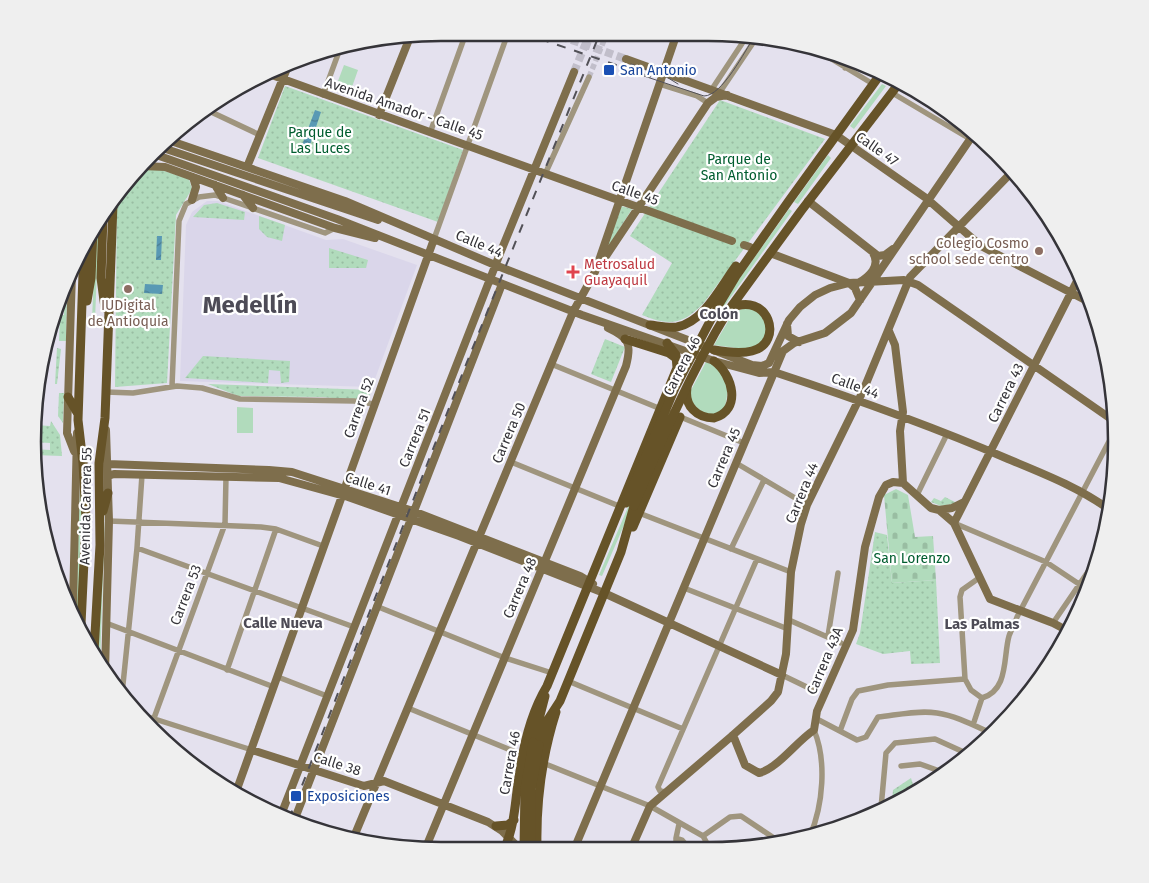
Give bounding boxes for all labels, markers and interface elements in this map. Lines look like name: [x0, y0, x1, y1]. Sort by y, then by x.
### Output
place label: San Antonio: [620, 62, 697, 79]
marker: San Antonio: [602, 63, 616, 77]
street label: Avenida Amador - Calle 45: [323, 74, 485, 144]
park label: Parque de Las Luces: [288, 124, 352, 157]
street label: Calle 47: [852, 128, 902, 170]
park label: Parque de San Antonio: [701, 151, 777, 184]
street label: Calle 45: [609, 177, 661, 209]
street label: Calle 44: [453, 226, 506, 262]
place label: Colegio Cosmo school sede centro: [909, 235, 1029, 268]
marker: Colegio Cosmo school sede centro: [1033, 245, 1045, 257]
place label: Metrosalud Guayaquil: [584, 256, 655, 289]
marker: Metrosalud Guayaquil: [566, 265, 580, 279]
marker: IUDigital de Antioquia: [122, 283, 134, 295]
district label: Medellín: [203, 291, 297, 319]
place label: IUDigital de Antioquia: [87, 297, 169, 330]
district label: Colón: [700, 305, 738, 323]
street label: Carrera 46: [660, 333, 704, 399]
street label: Carrera 43: [984, 361, 1028, 425]
street label: Calle 44: [829, 370, 882, 403]
street label: Carrera 52: [340, 375, 378, 441]
street label: Carrera 50: [489, 400, 529, 466]
street label: Carrera 51: [396, 406, 434, 470]
street label: Carrera 45: [704, 425, 744, 491]
street label: Avenida Carrera 55: [76, 447, 96, 565]
street label: Carrera 44: [782, 459, 822, 526]
street label: Calle 41: [343, 469, 393, 499]
park label: San Lorenzo: [874, 550, 950, 567]
street label: Carrera 48: [500, 555, 541, 621]
street label: Carrera 53: [167, 562, 205, 628]
district label: Calle Nueva: [243, 614, 323, 632]
district label: Las Palmas: [944, 615, 1020, 633]
street label: Carrera 43A: [803, 625, 847, 697]
street label: Carrera 46: [496, 730, 524, 796]
street label: Calle 38: [311, 748, 363, 780]
place label: Exposiciones: [307, 788, 390, 805]
marker: Exposiciones: [289, 789, 303, 803]

